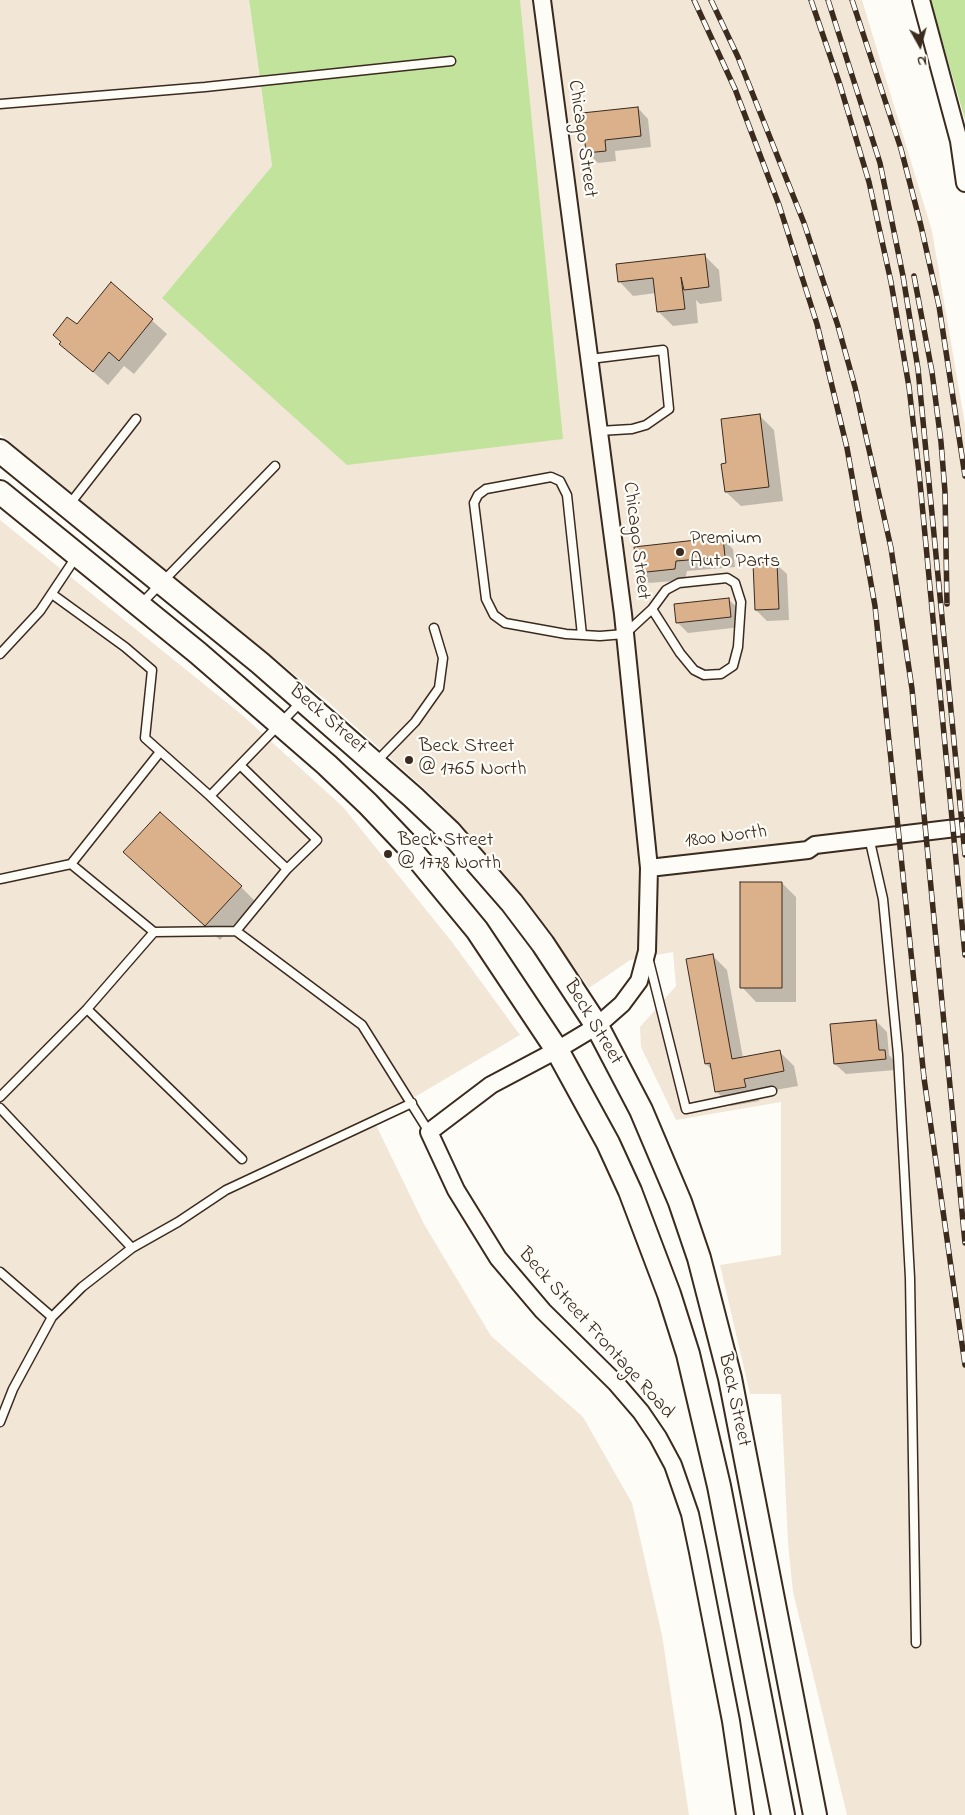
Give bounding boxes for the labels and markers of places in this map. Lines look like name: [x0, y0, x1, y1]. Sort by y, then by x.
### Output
place label: Premium Auto Parts: [690, 528, 780, 575]
marker: Premium Auto Parts: [674, 546, 686, 558]
place label: Beck Street @ 1765 North: [419, 736, 526, 783]
marker: Beck Street @ 1765 North: [403, 754, 415, 766]
place label: Beck Street @ 1778 North: [398, 830, 501, 877]
marker: Beck Street @ 1778 North: [382, 848, 394, 860]

